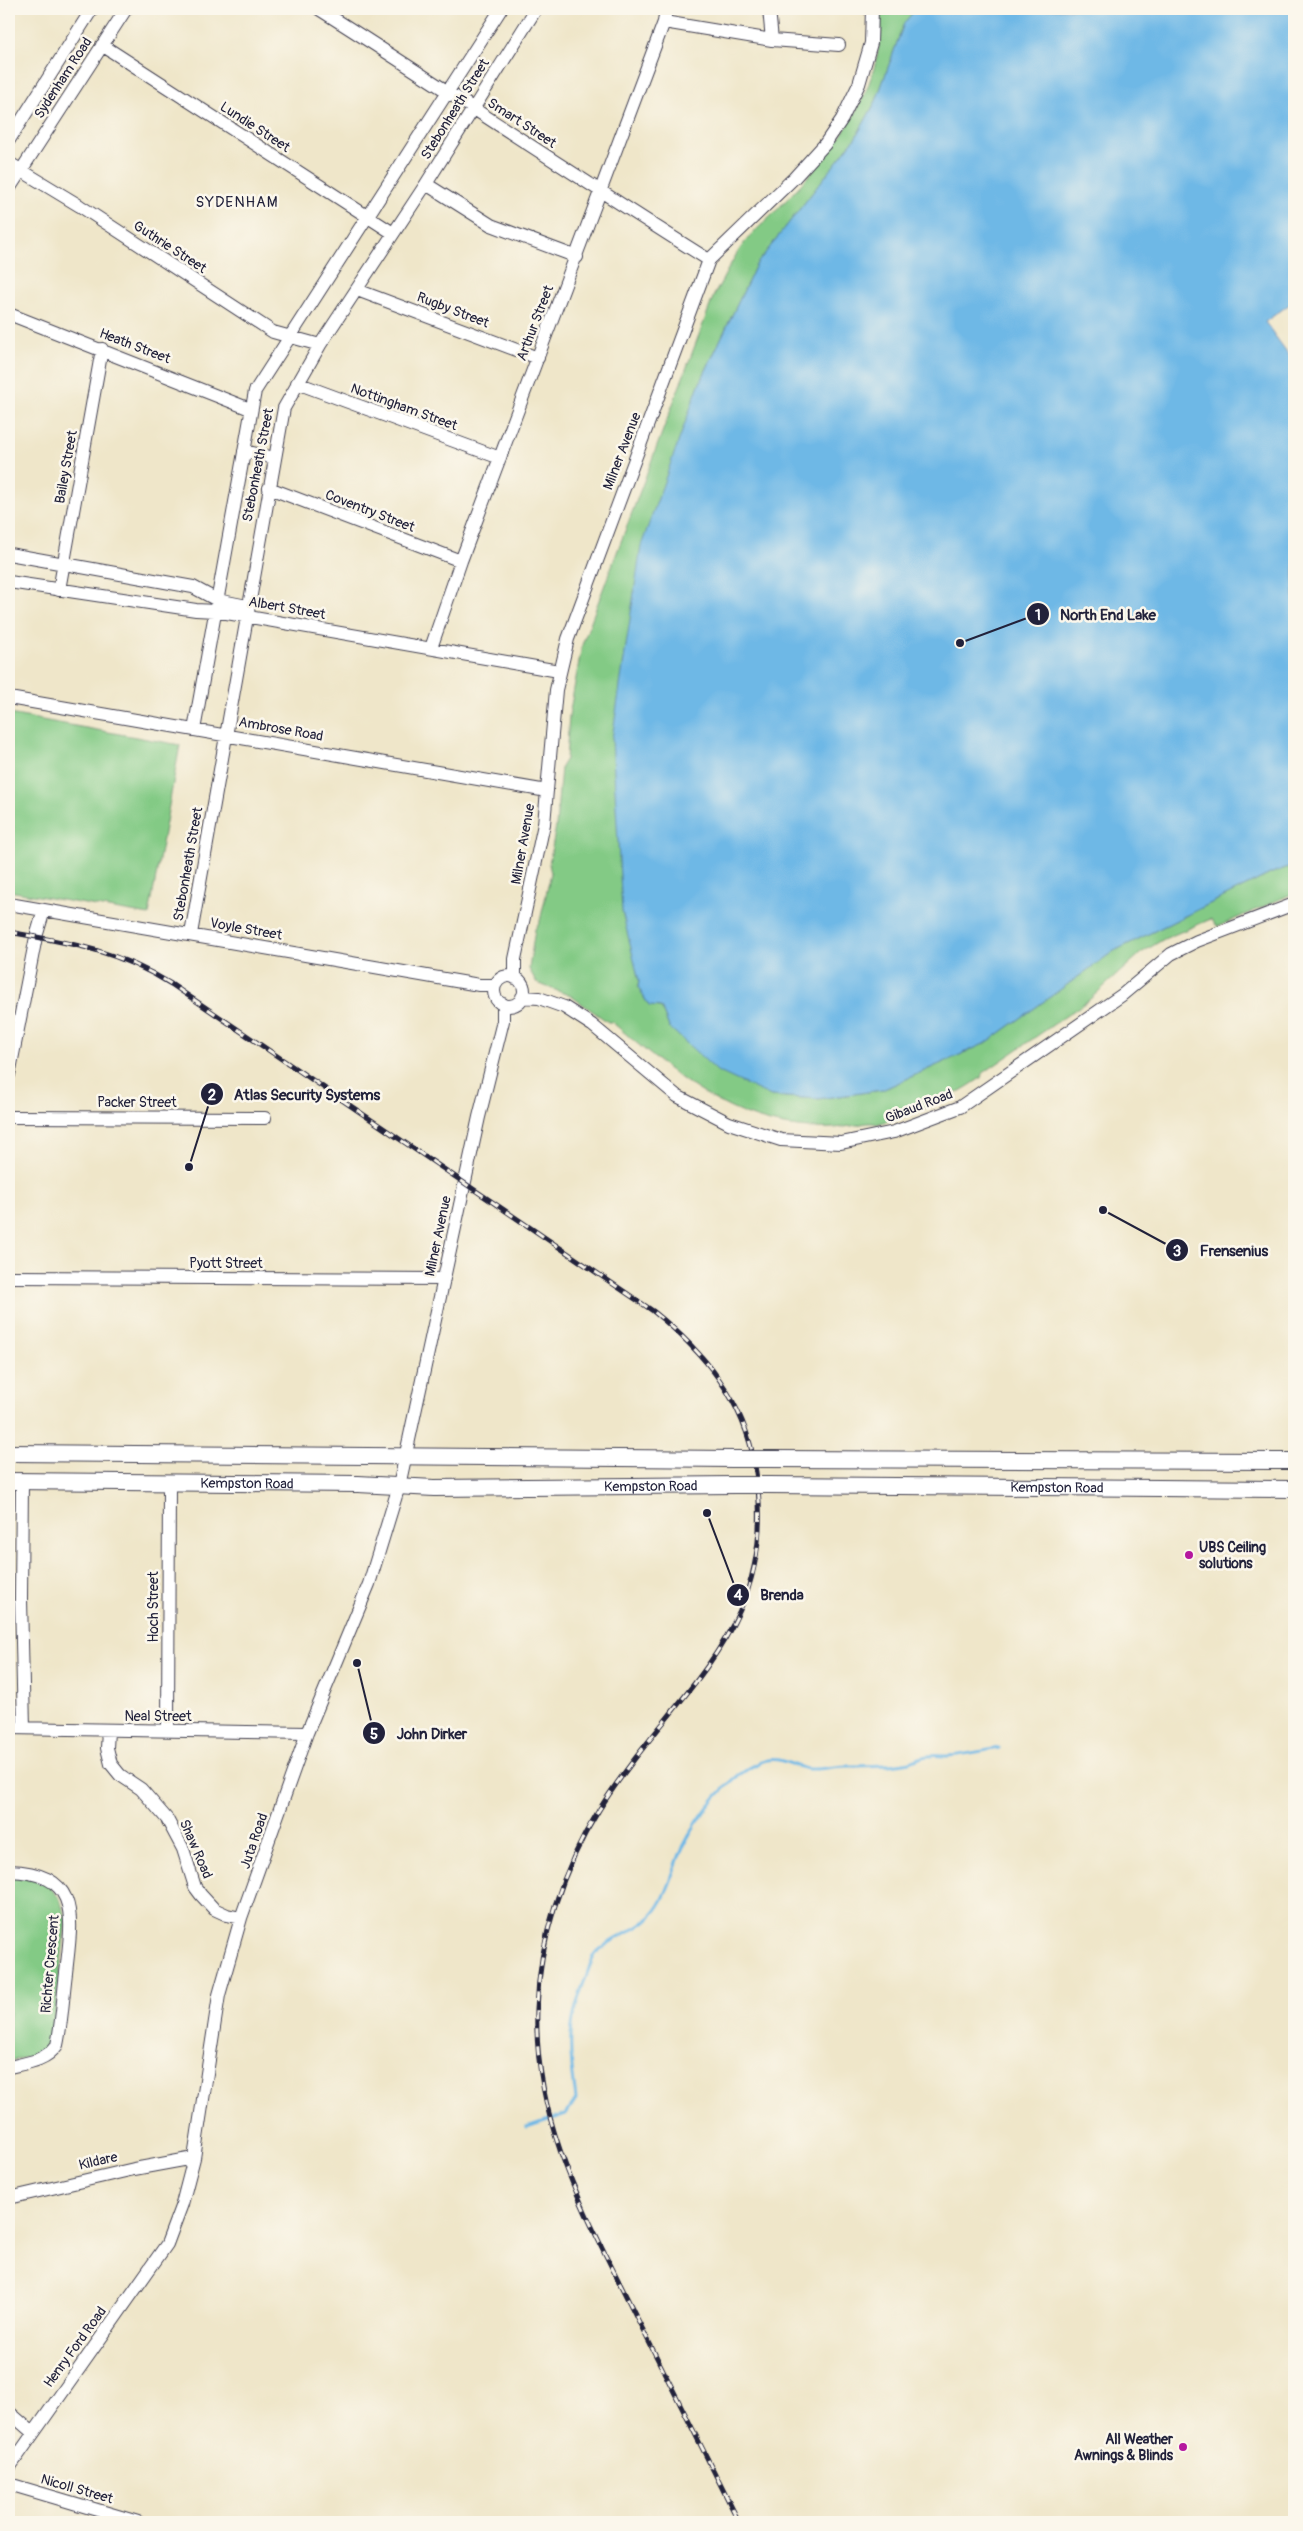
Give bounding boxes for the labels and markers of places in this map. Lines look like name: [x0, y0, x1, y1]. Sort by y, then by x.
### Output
callout: North End Lake: [1026, 599, 1166, 629]
callout: Atlas Security Systems: [199, 1079, 390, 1109]
callout: Frensenius: [1165, 1235, 1278, 1265]
place label: UBS Ceiling solutions: [1199, 1539, 1266, 1572]
marker: UBS Ceiling solutions: [1183, 1549, 1195, 1561]
callout: Brenda: [725, 1580, 814, 1610]
callout: John Dirker: [361, 1718, 477, 1748]
place label: All Weather Awnings & Blinds: [1074, 2431, 1174, 2464]
marker: All Weather Awnings & Blinds: [1177, 2441, 1189, 2453]

